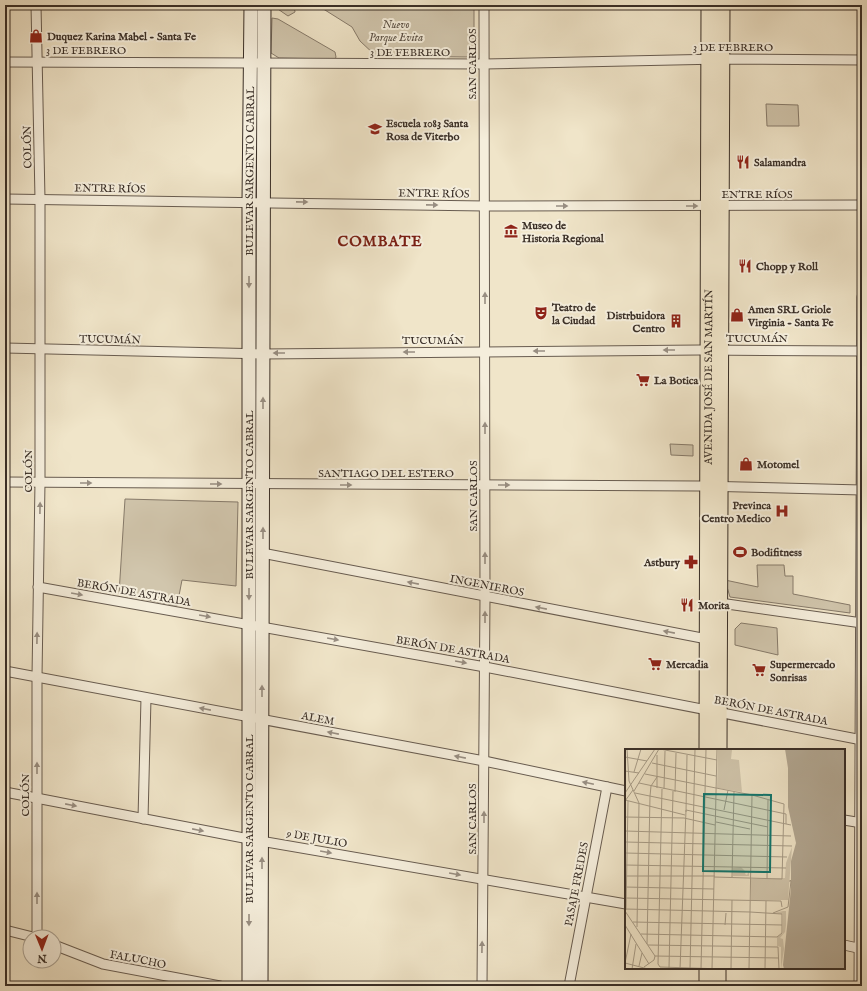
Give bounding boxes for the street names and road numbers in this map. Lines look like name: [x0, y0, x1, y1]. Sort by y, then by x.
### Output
street label: SAN CARLOS: [466, 28, 480, 100]
street label: 3 DE FEBRERO: [693, 41, 773, 55]
street label: 3 DE FEBRERO: [46, 44, 126, 58]
street label: 3 DE FEBRERO: [370, 46, 450, 60]
street label: BULEVAR SARGENTO CABRAL: [243, 86, 258, 256]
street label: COLÓN: [21, 125, 35, 169]
street label: ENTRE RÍOS: [74, 181, 146, 197]
street label: ENTRE RÍOS: [398, 186, 470, 202]
street label: ENTRE RÍOS: [721, 188, 793, 202]
street label: AVENIDA JOSÉ DE SAN MARTÍN: [702, 289, 716, 466]
street label: TUCUMÁN: [79, 332, 141, 348]
street label: TUCUMÁN: [726, 332, 788, 346]
street label: TUCUMÁN: [402, 334, 464, 348]
street label: BULEVAR SARGENTO CABRAL: [243, 410, 257, 580]
street label: COLÓN: [22, 449, 36, 493]
street label: SAN CARLOS: [467, 460, 481, 532]
street label: SANTIAGO DEL ESTERO: [318, 467, 454, 481]
street label: INGENIEROS: [449, 572, 525, 600]
street label: BERÓN DE ASTRADA: [76, 576, 192, 610]
street label: BERÓN DE ASTRADA: [395, 633, 511, 667]
street label: BERÓN DE ASTRADA: [713, 693, 829, 729]
street label: ALEM: [299, 709, 336, 729]
street label: BULEVAR SARGENTO CABRAL: [243, 734, 257, 904]
street label: COLÓN: [19, 773, 33, 817]
street label: SAN CARLOS: [466, 783, 480, 855]
street label: 9 DE JULIO: [284, 827, 348, 851]
street label: PASAJE FREDES: [562, 840, 592, 928]
street label: FALUCHO: [108, 948, 167, 972]

